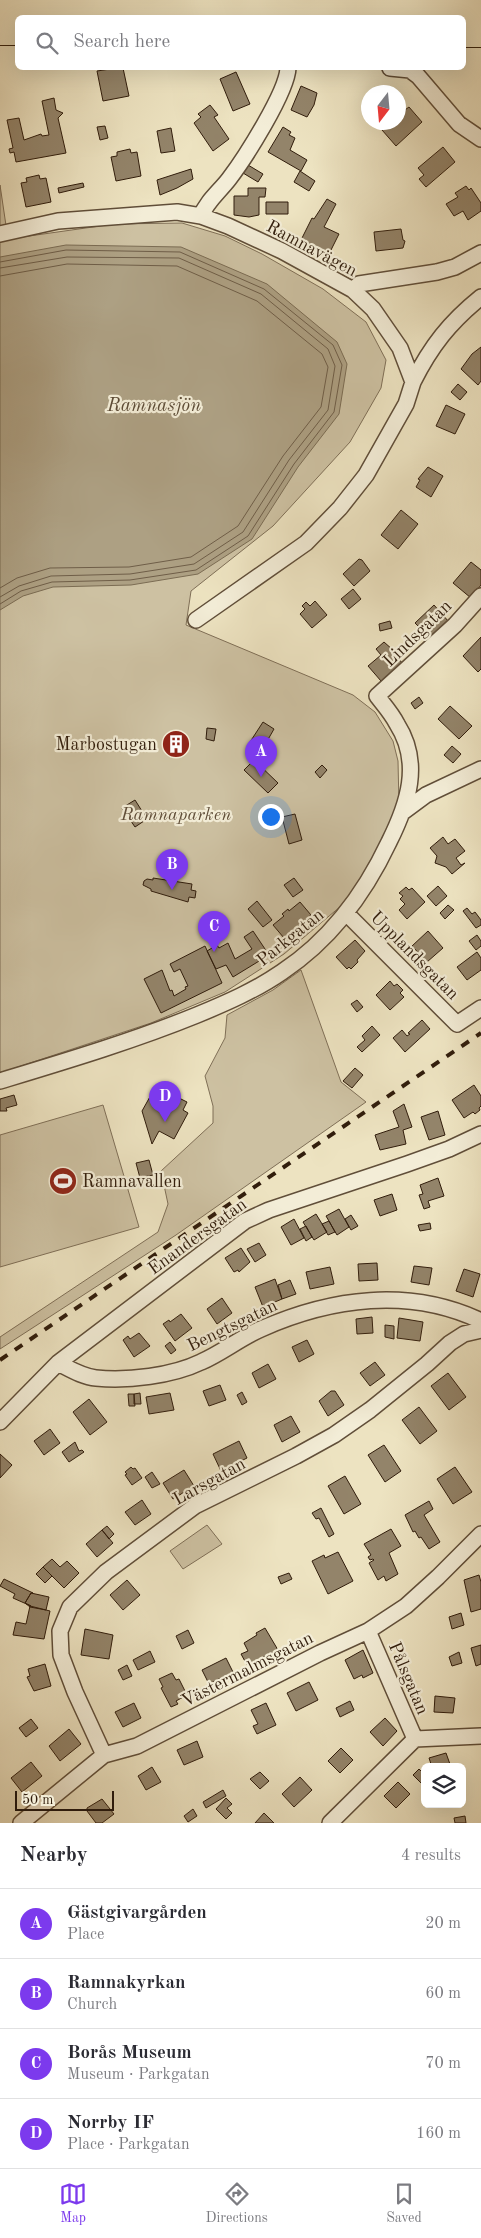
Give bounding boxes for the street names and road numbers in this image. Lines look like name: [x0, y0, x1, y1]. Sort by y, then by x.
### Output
street label: Ramnavägen: [263, 217, 360, 280]
street label: Lindsgatan: [380, 597, 456, 671]
street label: Parkgatan: [254, 905, 328, 970]
street label: Upplandsgatan: [367, 908, 462, 1004]
street label: Enandersgatan: [145, 1195, 250, 1279]
street label: Bengtsgatan: [185, 1296, 281, 1355]
street label: Larsgatan: [170, 1455, 249, 1509]
street label: Västermalmsgatan: [179, 1629, 316, 1711]
street label: Pålsgatan: [385, 1640, 431, 1718]

